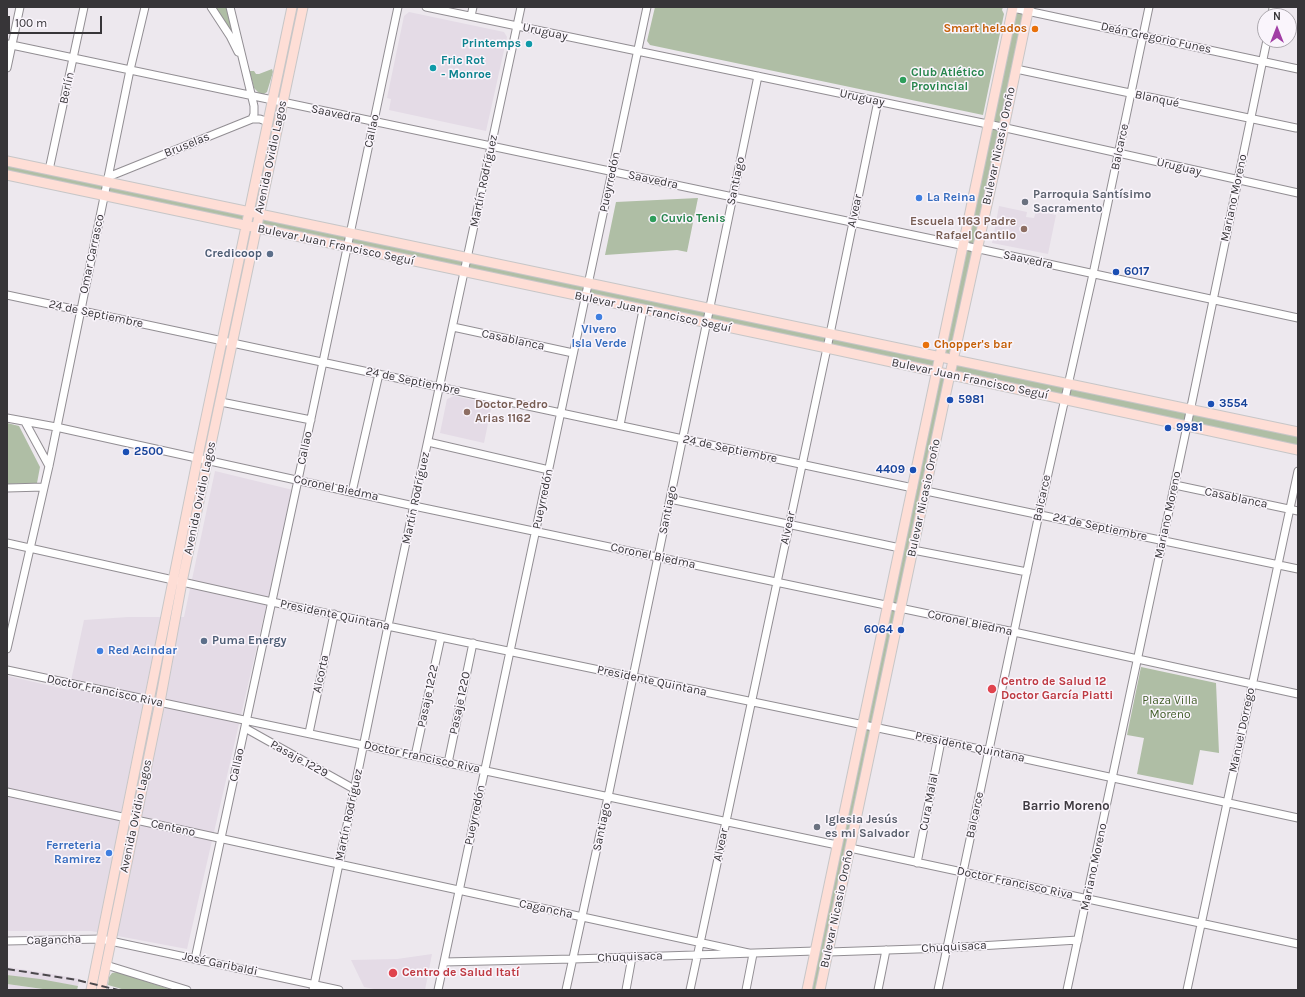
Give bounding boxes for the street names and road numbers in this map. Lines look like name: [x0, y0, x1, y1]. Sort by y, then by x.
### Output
street label: Deán Gregorio Funes: [1099, 19, 1213, 57]
street label: Uruguay: [521, 20, 569, 44]
street label: Berlín: [57, 71, 77, 105]
street label: Uruguay: [838, 86, 886, 110]
street label: Bulevar Nicasio Oroño: [979, 86, 1019, 206]
street label: Blanqué: [1133, 87, 1181, 111]
street label: Avenida Ovidio Lagos: [252, 99, 290, 215]
street label: Saavedra: [310, 102, 362, 126]
street label: Callao: [361, 113, 383, 149]
street label: Balcarce: [1108, 123, 1132, 171]
street label: Bruselas: [162, 129, 212, 161]
street label: Martín Rodríguez: [467, 133, 501, 229]
street label: Pueyrredón: [597, 150, 623, 214]
street label: Mariano Moreno: [1218, 153, 1250, 243]
street label: Santiago: [724, 155, 748, 207]
street label: Uruguay: [1155, 155, 1203, 179]
street label: Saavedra: [627, 168, 679, 192]
street label: Alvear: [844, 193, 866, 229]
street label: Omar Carrasco: [77, 213, 107, 295]
street label: Bulevar Juan Francisco Seguí: [256, 221, 416, 269]
street label: Saavedra: [1002, 248, 1054, 272]
street label: Bulevar Juan Francisco Seguí: [573, 288, 733, 336]
street label: 24 de Septiembre: [47, 297, 145, 331]
street label: Casablanca: [480, 326, 546, 354]
street label: Bulevar Juan Francisco Seguí: [890, 355, 1050, 403]
street label: 24 de Septiembre: [364, 364, 462, 398]
street label: Callao: [294, 430, 316, 466]
street label: 24 de Septiembre: [681, 432, 779, 466]
street label: Bulevar Nicasio Oroño: [904, 438, 944, 558]
street label: Avenida Ovidio Lagos: [181, 440, 219, 556]
street label: Martín Rodríguez: [399, 450, 433, 546]
street label: Pueyrredón: [530, 467, 556, 531]
street label: Mariano Moreno: [1152, 470, 1184, 560]
street label: Coronel Biedma: [292, 472, 380, 504]
street label: Balcarce: [1030, 474, 1054, 522]
street label: Santiago: [656, 484, 680, 536]
street label: Casablanca: [1203, 484, 1269, 512]
street label: Alvear: [777, 510, 799, 546]
street label: 24 de Septiembre: [1051, 510, 1149, 544]
street label: Coronel Biedma: [609, 540, 697, 572]
street label: Presidente Quintana: [279, 596, 391, 634]
street label: Coronel Biedma: [926, 607, 1014, 639]
street label: Alcorta: [310, 654, 332, 694]
street label: Presidente Quintana: [596, 662, 708, 700]
street label: Pasaje 1222: [414, 663, 442, 729]
street label: Pasaje 1220: [446, 670, 474, 736]
street label: Doctor Francisco Riva: [45, 672, 165, 710]
street label: Manuel Dorrego: [1226, 686, 1258, 774]
street label: Presidente Quintana: [914, 728, 1026, 766]
street label: Pasaje 1229: [268, 737, 330, 781]
street label: Doctor Francisco Riva: [362, 738, 482, 776]
street label: Callao: [226, 747, 248, 783]
street label: Avenida Ovidio Lagos: [117, 758, 155, 874]
street label: Martín Rodríguez: [332, 767, 366, 863]
street label: Cura Malal: [916, 772, 942, 832]
street label: Pueyrredón: [462, 783, 488, 847]
street label: Balcarce: [963, 791, 987, 839]
street label: Santiago: [590, 801, 614, 853]
street label: Centeno: [149, 816, 197, 840]
street label: Mariano Moreno: [1078, 822, 1110, 912]
street label: Alvear: [710, 827, 732, 863]
street label: Bulevar Nicasio Oroño: [817, 849, 857, 969]
street label: Doctor Francisco Riva: [955, 864, 1075, 902]
street label: Cagancha: [518, 896, 574, 922]
street label: Cagancha: [26, 932, 82, 948]
street label: Chuquisaca: [921, 938, 987, 956]
street label: José Garibaldi: [181, 949, 259, 979]
street label: Chuquisaca: [597, 949, 663, 965]

